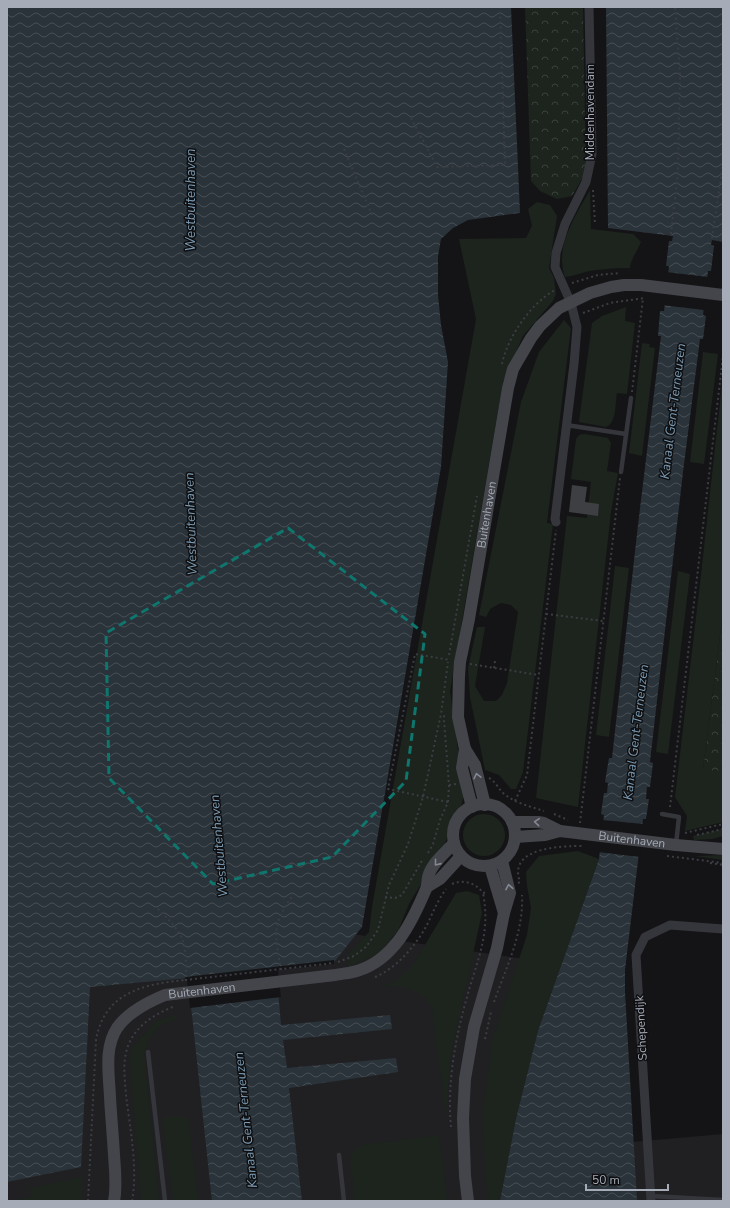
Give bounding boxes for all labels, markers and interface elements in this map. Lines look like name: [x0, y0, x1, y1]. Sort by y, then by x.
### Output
street label: Middenhavendam: [582, 64, 598, 160]
water label: Westbuitenhaven: [182, 149, 200, 252]
water label: Kanaal Gent-Terneuzen: [656, 342, 690, 480]
water label: Westbuitenhaven: [180, 472, 202, 576]
street label: Buitenhaven: [473, 480, 500, 549]
water label: Kanaal Gent-Terneuzen: [619, 663, 653, 801]
one-way arrow: [474, 773, 482, 779]
water label: Westbuitenhaven: [206, 794, 232, 898]
one-way arrow: [534, 818, 540, 827]
street label: Buitenhaven: [597, 828, 666, 852]
one-way arrow: [434, 858, 441, 866]
one-way arrow: [505, 884, 513, 890]
street label: Buitenhaven: [167, 979, 236, 1003]
street label: Schependijk: [631, 994, 651, 1061]
water label: Kanaal Gent-Terneuzen: [230, 1051, 262, 1189]
scale bar: [586, 1166, 668, 1192]
text: 50 m: [592, 1172, 620, 1188]

